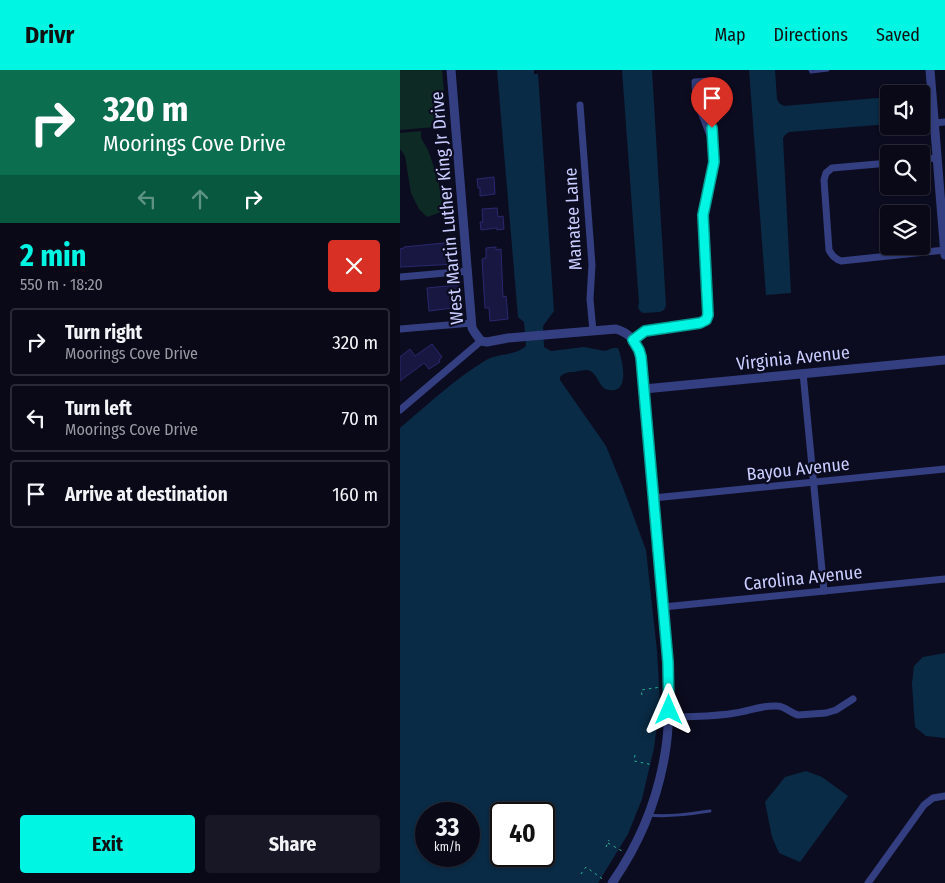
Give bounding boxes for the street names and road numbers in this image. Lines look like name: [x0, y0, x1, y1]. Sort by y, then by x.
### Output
street label: West Martin Luther King Jr Drive: [426, 91, 468, 325]
street label: Manatee Lane: [559, 167, 587, 271]
street label: Virginia Avenue: [735, 341, 851, 375]
street label: Bayou Avenue: [745, 453, 851, 485]
street label: Carolina Avenue: [743, 561, 863, 595]

